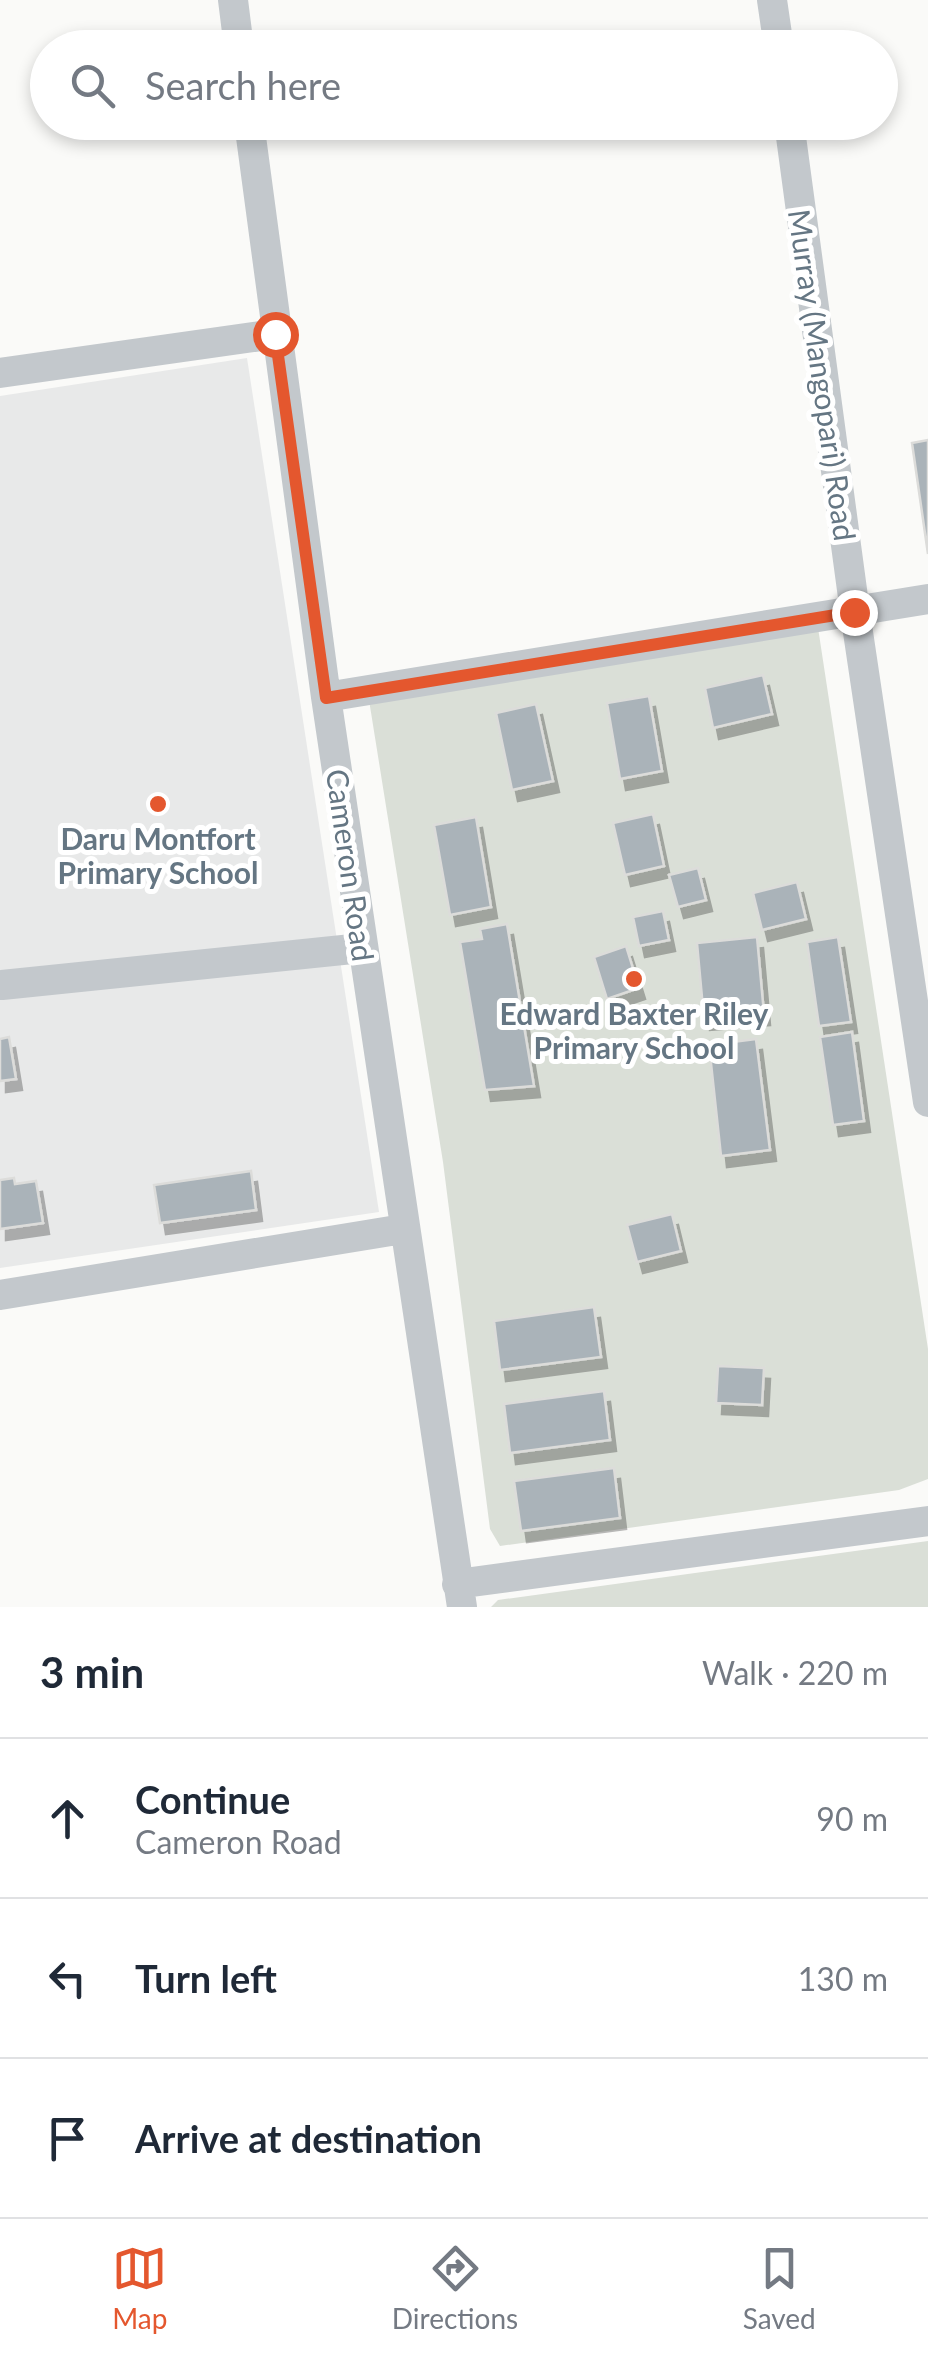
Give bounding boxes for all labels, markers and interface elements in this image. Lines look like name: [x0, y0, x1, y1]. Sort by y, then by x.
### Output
search box: [30, 30, 898, 140]
icon: search: [65, 58, 120, 113]
text: Search here: [145, 62, 341, 108]
street label: Murray (Mangopari) Road: [782, 207, 864, 543]
route start: [253, 312, 299, 358]
route end: [832, 590, 878, 636]
street label: Cameron Road: [320, 767, 382, 963]
marker: Daru Montfort Primary School: [147, 793, 169, 815]
place label: Daru Montfort Primary School: [58, 820, 258, 890]
marker: Edward Baxter Riley Primary School: [623, 968, 645, 990]
place label: Edward Baxter Riley Primary School: [500, 995, 769, 1065]
text: 3 min: [40, 1647, 144, 1697]
text: Walk · 220 m: [702, 1653, 888, 1692]
text: Continue: [135, 1776, 290, 1822]
icon: ahead: [40, 1791, 95, 1846]
text: 90 m: [816, 1799, 888, 1838]
text: Cameron Road: [135, 1822, 342, 1861]
icon: left: [40, 1951, 95, 2006]
text: Turn left: [135, 1955, 277, 2001]
text: 130 m: [798, 1959, 888, 1998]
icon: arrive: [40, 2111, 95, 2166]
text: Arrive at destination: [135, 2115, 482, 2161]
tab: Map: [112, 2241, 167, 2335]
tab: Directions: [392, 2241, 518, 2335]
tab: Saved: [743, 2241, 816, 2335]

